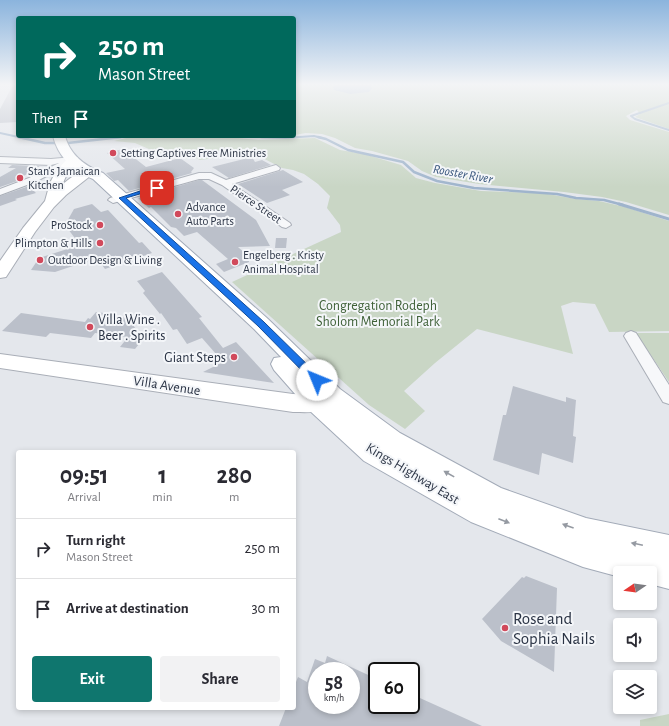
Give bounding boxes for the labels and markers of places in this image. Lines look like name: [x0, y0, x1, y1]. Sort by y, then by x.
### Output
place label: Setting Captives Free Ministries: [121, 147, 266, 159]
marker: Setting Captives Free Ministries: [108, 148, 118, 158]
place label: Stan's Jamaican Kitchen: [28, 165, 100, 191]
pin: [140, 171, 174, 205]
marker: Stan's Jamaican Kitchen: [15, 173, 25, 183]
place label: Advance Auto Parts: [186, 201, 234, 227]
marker: Advance Auto Parts: [173, 209, 183, 219]
place label: ProStock: [51, 219, 93, 231]
marker: ProStock: [95, 220, 105, 230]
place label: Plimpton & Hills: [15, 237, 92, 249]
marker: Plimpton & Hills: [95, 238, 105, 248]
place label: Engelberg . Kristy Animal Hospital: [243, 249, 324, 275]
place label: Outdoor Design & Living: [48, 254, 162, 266]
marker: Outdoor Design & Living: [35, 255, 45, 265]
marker: Engelberg . Kristy Animal Hospital: [230, 257, 240, 267]
place label: Villa Wine . Beer . Spirits: [98, 313, 165, 343]
marker: Villa Wine . Beer . Spirits: [85, 322, 95, 332]
place label: Giant Steps: [164, 351, 226, 365]
marker: Giant Steps: [229, 352, 239, 362]
place label: Rose and Sophia Nails: [513, 610, 595, 647]
marker: Rose and Sophia Nails: [500, 623, 510, 633]

